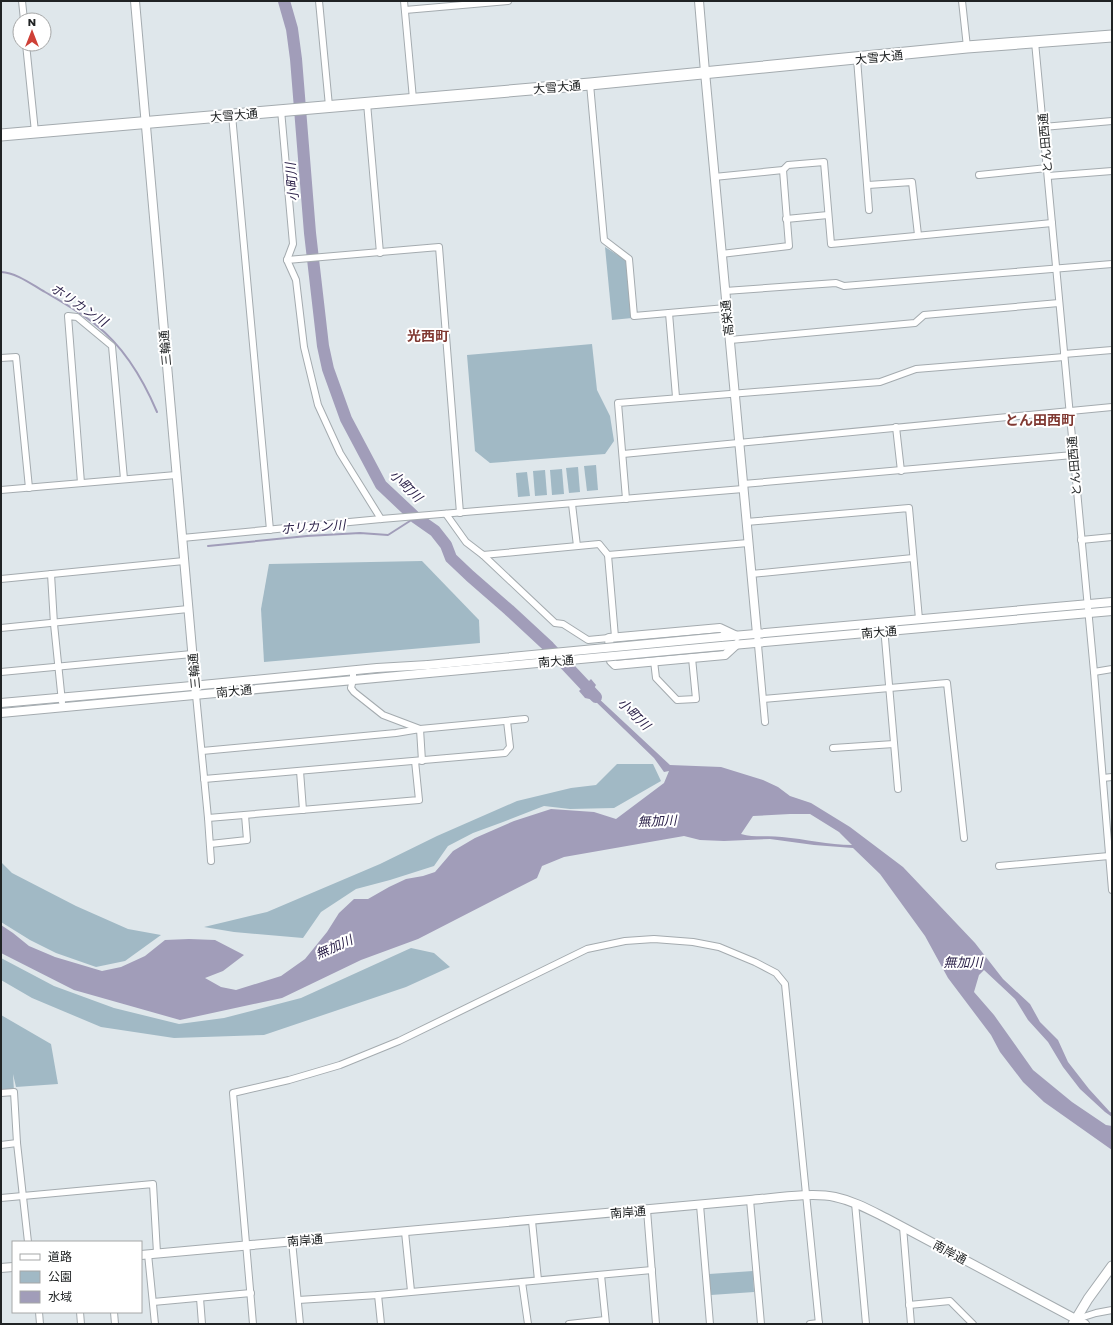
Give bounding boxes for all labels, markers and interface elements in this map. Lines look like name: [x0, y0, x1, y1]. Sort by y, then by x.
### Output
north arrow: [12, 12, 52, 52]
text: N: [28, 14, 36, 30]
street label: 大雪大通: [854, 46, 904, 68]
street label: 大雪大通: [532, 76, 582, 98]
street label: 大雪大通: [209, 104, 259, 126]
street label: とん田西通: [1034, 112, 1056, 174]
water label: 小町川: [281, 160, 303, 202]
water label: ホリカン川: [47, 279, 113, 332]
street label: 高栄通: [717, 299, 737, 337]
district label: 光西町: [407, 326, 449, 346]
street label: 三輪通: [155, 329, 175, 367]
district label: とん田西町: [1005, 410, 1075, 430]
street label: とん田西通: [1063, 435, 1085, 497]
water label: 小町川: [385, 466, 428, 508]
water label: ホリカン川: [280, 515, 348, 539]
street label: 南大通: [860, 622, 898, 642]
street label: 南大通: [537, 651, 575, 671]
street label: 三輪通: [184, 652, 204, 690]
street label: 南大通: [215, 681, 253, 701]
water label: 小町川: [613, 694, 656, 736]
water label: 無加川: [637, 811, 679, 831]
water label: 無加川: [312, 930, 357, 964]
water label: 無加川: [943, 953, 984, 972]
street label: 南岸通: [609, 1202, 647, 1222]
street label: 南岸通: [286, 1230, 324, 1250]
street label: 南岸通: [930, 1236, 970, 1268]
legend: [12, 1241, 142, 1313]
text: 道路: [48, 1248, 72, 1265]
text: 公園: [48, 1268, 72, 1285]
text: 水域: [48, 1288, 72, 1305]

